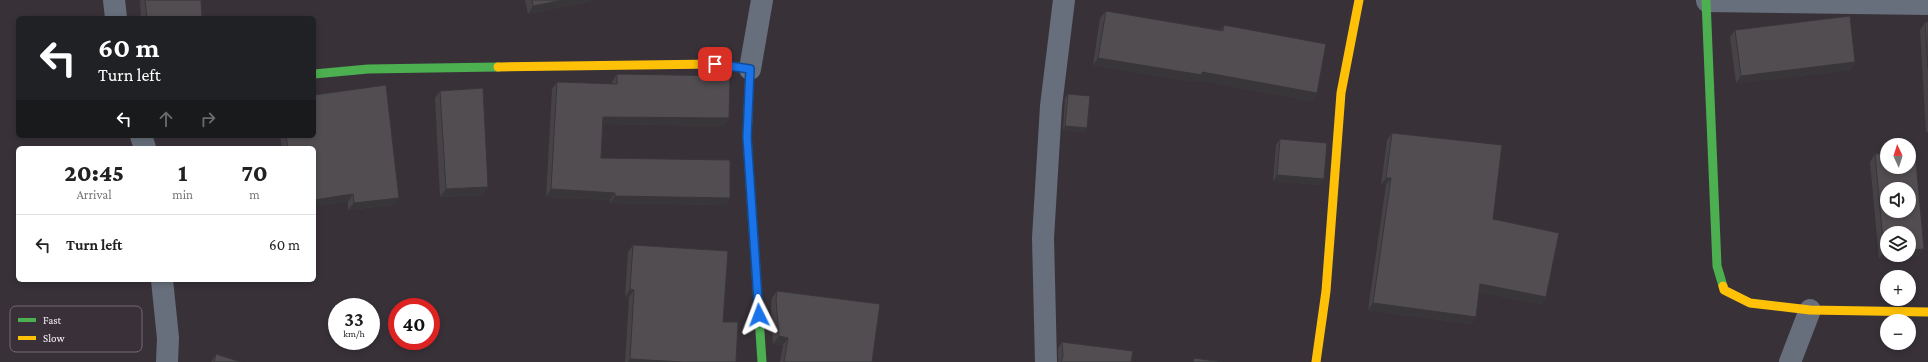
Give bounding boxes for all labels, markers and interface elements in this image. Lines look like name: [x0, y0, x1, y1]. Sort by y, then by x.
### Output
icon: left: [32, 32, 84, 84]
text: 60 m: [98, 32, 159, 63]
pin: [698, 47, 732, 81]
icon: arrive: [704, 53, 726, 75]
text: Turn left: [98, 65, 161, 85]
icon: left: [113, 108, 135, 130]
icon: ahead: [155, 108, 177, 130]
icon: right: [197, 108, 219, 130]
north arrow: [1880, 138, 1916, 174]
map controls: [1880, 138, 1916, 350]
text: 20:45: [64, 159, 124, 186]
text: 1: [178, 159, 187, 186]
text: 70: [241, 159, 268, 186]
button: sound: [1880, 182, 1916, 218]
text: Arrival: [76, 187, 112, 202]
text: min: [172, 187, 193, 202]
text: m: [249, 187, 260, 202]
button: layers: [1880, 226, 1916, 262]
icon: left: [32, 234, 54, 256]
text: Turn left: [66, 237, 122, 253]
text: 60 m: [269, 237, 300, 253]
button: +: [1880, 270, 1916, 306]
position arrow: [738, 294, 780, 336]
speed limit sign: 40: [388, 298, 440, 350]
legend: [10, 306, 142, 352]
text: 33: [344, 308, 364, 330]
text: Fast: [43, 314, 62, 326]
button: −: [1880, 314, 1916, 350]
text: km/h: [343, 328, 365, 339]
text: Slow: [43, 332, 65, 344]

